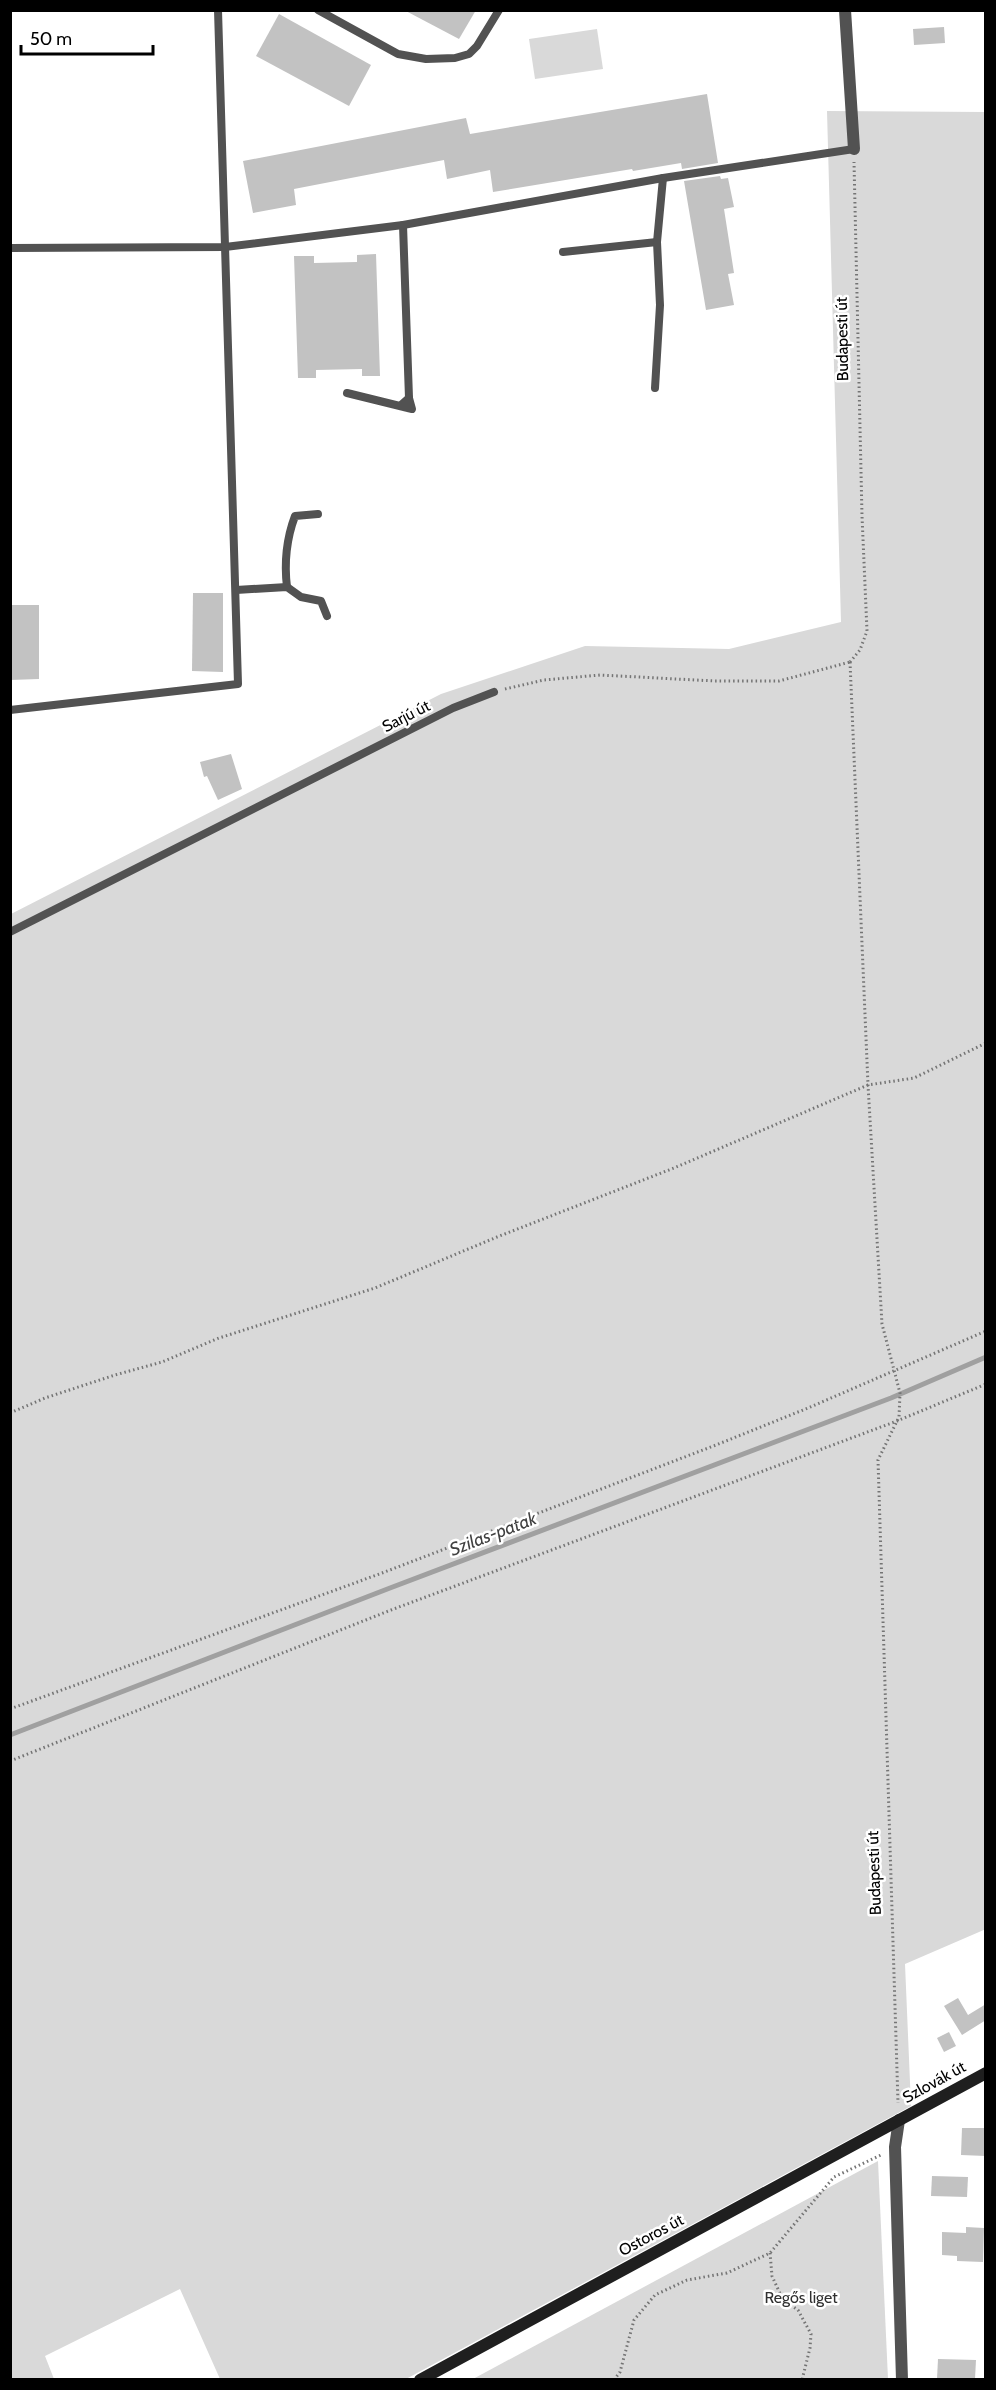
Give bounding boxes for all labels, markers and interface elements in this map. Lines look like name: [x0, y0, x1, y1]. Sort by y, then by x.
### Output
scale bar: [21, 18, 153, 56]
text: 50 m: [30, 28, 72, 50]
street label: Budapesti út: [832, 296, 852, 381]
street label: Sarjú út: [379, 696, 434, 736]
water label: Szilas-patak: [447, 1507, 541, 1561]
street label: Budapesti út: [863, 1830, 885, 1915]
street label: Szlovák út: [899, 2057, 969, 2107]
street label: Ostoros út: [615, 2210, 687, 2260]
park label: Regős liget: [764, 2288, 838, 2307]

